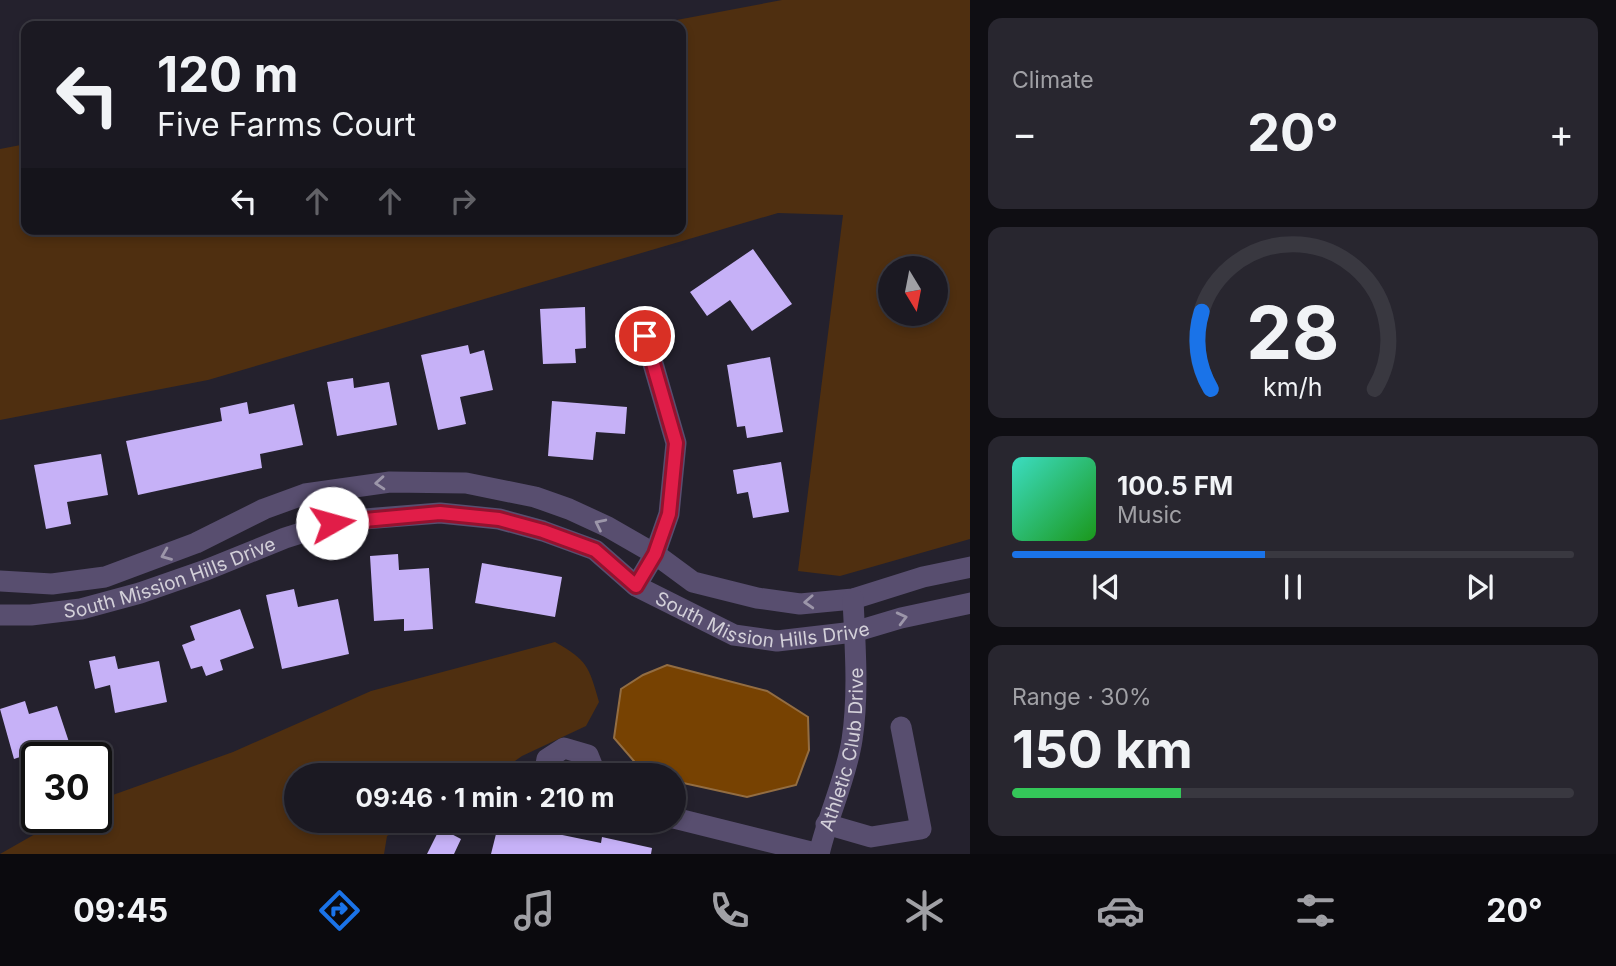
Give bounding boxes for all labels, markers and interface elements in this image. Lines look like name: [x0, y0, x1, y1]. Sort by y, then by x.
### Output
text: 120 m: [157, 45, 298, 104]
icon: left: [42, 49, 133, 140]
text: Climate: [1012, 66, 1094, 94]
text: 20°: [1247, 101, 1339, 164]
text: Five Farms Court: [157, 105, 416, 144]
text: −: [1012, 110, 1037, 156]
text: +: [1549, 110, 1574, 156]
icon: left: [225, 182, 263, 220]
icon: ahead: [298, 182, 336, 220]
icon: ahead: [371, 182, 409, 220]
icon: right: [444, 182, 482, 220]
north arrow: [878, 256, 948, 326]
map controls: [878, 256, 948, 326]
text: 28: [1246, 288, 1340, 377]
pin: [615, 306, 675, 366]
icon: arrive: [626, 317, 664, 355]
text: km/h: [1263, 371, 1323, 401]
text: 100.5 FM: [1117, 470, 1233, 501]
one-way arrow: [374, 475, 385, 490]
position arrow: [295, 486, 369, 560]
text: Music: [1117, 501, 1182, 529]
one-way arrow: [595, 518, 608, 532]
street label: South Mission Hills Drive: [62, 532, 279, 623]
one-way arrow: [161, 546, 173, 560]
icon: previous: [1087, 568, 1125, 606]
icon: pause: [1274, 568, 1312, 606]
icon: next: [1461, 568, 1499, 606]
street label: South Mission Hills Drive: [651, 587, 872, 653]
one-way arrow: [803, 595, 814, 610]
one-way arrow: [896, 612, 908, 626]
street label: Athletic Club Drive: [815, 667, 868, 834]
text: Range · 30%: [1012, 683, 1152, 711]
text: 150 km: [1012, 718, 1193, 781]
speed limit sign: 30: [21, 742, 112, 833]
text: 09:46 · 1 min · 210 m: [356, 782, 614, 813]
icon: directions: [315, 886, 364, 935]
icon: music: [510, 886, 559, 935]
icon: phone: [705, 886, 754, 935]
icon: climate: [900, 886, 949, 935]
icon: car: [1096, 886, 1145, 935]
icon: filters: [1291, 886, 1340, 935]
text: 09:45: [73, 891, 168, 930]
text: 20°: [1486, 891, 1543, 930]

